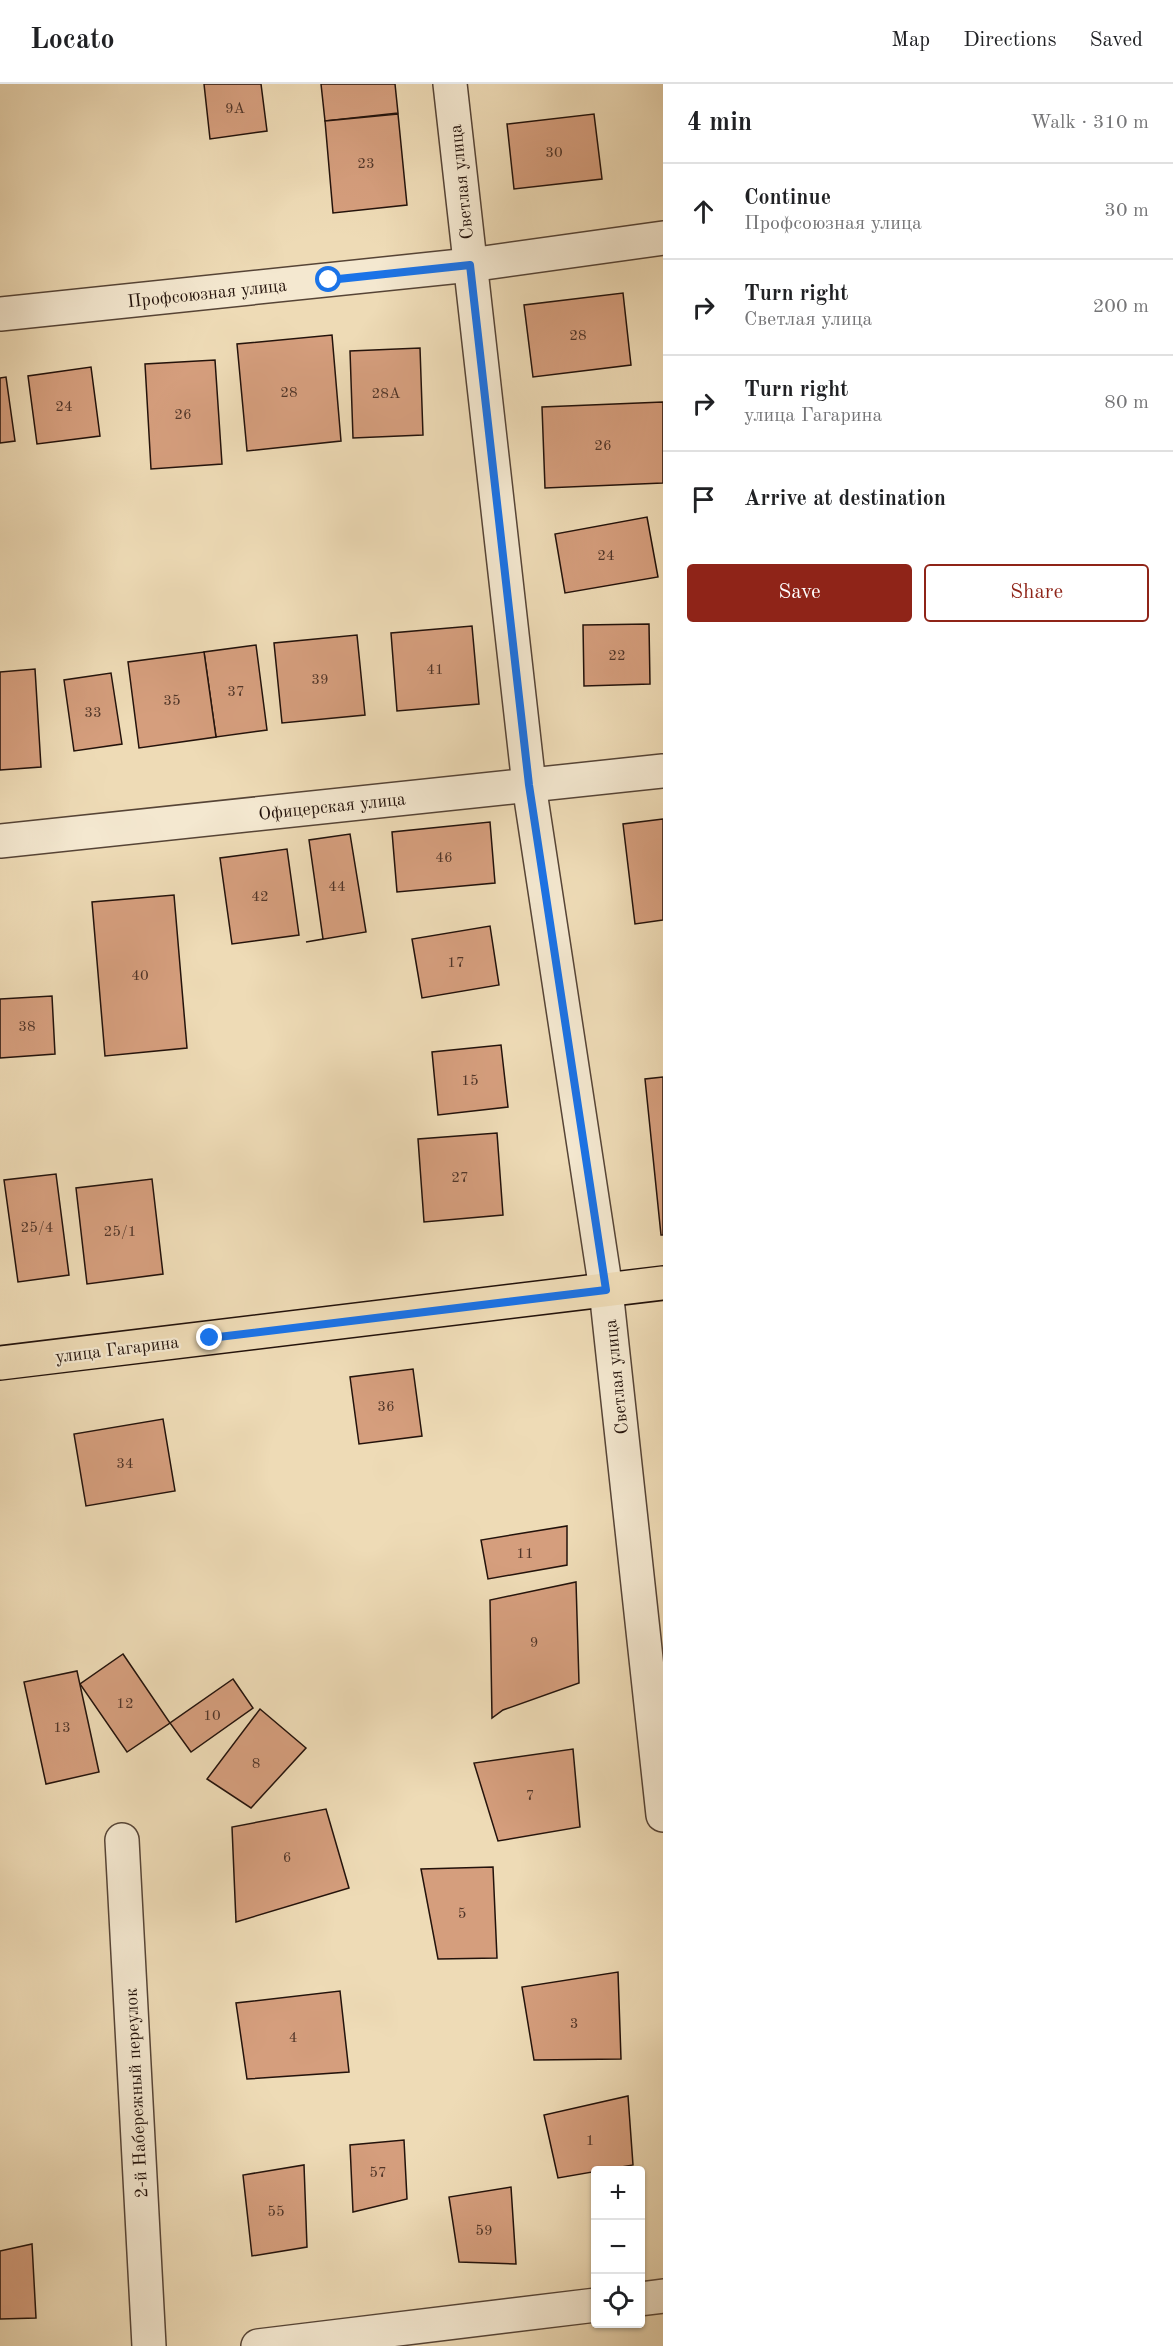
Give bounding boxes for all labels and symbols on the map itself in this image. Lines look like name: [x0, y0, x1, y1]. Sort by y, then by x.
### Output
house number: 9А: [225, 102, 246, 117]
street label: Светлая улица: [447, 123, 477, 240]
house number: 30: [545, 146, 563, 161]
house number: 23: [357, 157, 375, 172]
route start: [315, 266, 341, 292]
street label: Профсоюзная улица: [127, 277, 288, 312]
house number: 28: [569, 329, 587, 344]
house number: 28: [280, 386, 298, 401]
house number: 28А: [372, 387, 401, 402]
house number: 24: [55, 400, 73, 415]
house number: 26: [174, 408, 192, 423]
house number: 26: [594, 439, 612, 454]
house number: 24: [597, 549, 615, 564]
house number: 22: [608, 649, 626, 664]
house number: 41: [426, 663, 444, 678]
house number: 39: [311, 673, 329, 688]
house number: 37: [227, 685, 245, 700]
house number: 35: [163, 694, 181, 709]
house number: 33: [84, 706, 102, 721]
street label: Офицерская улица: [258, 790, 407, 825]
house number: 46: [435, 851, 453, 866]
house number: 44: [328, 880, 346, 895]
house number: 42: [251, 890, 269, 905]
house number: 17: [447, 956, 465, 971]
house number: 40: [131, 969, 149, 984]
house number: 38: [18, 1020, 36, 1035]
house number: 15: [461, 1074, 479, 1089]
house number: 27: [451, 1171, 469, 1186]
house number: 25/4: [21, 1221, 53, 1236]
house number: 25/1: [104, 1225, 136, 1240]
street label: Светлая улица: [602, 1318, 632, 1435]
route end: [196, 1324, 222, 1350]
street label: улица Гагарина: [54, 1333, 180, 1367]
house number: 36: [377, 1400, 395, 1415]
house number: 34: [116, 1457, 134, 1472]
house number: 11: [516, 1547, 534, 1562]
house number: 9: [530, 1636, 538, 1651]
house number: 12: [116, 1697, 134, 1712]
house number: 10: [203, 1709, 221, 1724]
house number: 13: [53, 1721, 71, 1736]
house number: 8: [252, 1757, 260, 1772]
house number: 7: [526, 1789, 534, 1804]
house number: 6: [283, 1851, 291, 1866]
house number: 5: [458, 1907, 466, 1922]
street label: 2-й Набережный переулок: [123, 1987, 151, 2198]
house number: 3: [570, 2017, 578, 2032]
house number: 4: [289, 2031, 297, 2046]
house number: 1: [586, 2134, 594, 2149]
house number: 57: [369, 2166, 387, 2181]
house number: 55: [267, 2205, 285, 2220]
house number: 59: [475, 2224, 493, 2239]

